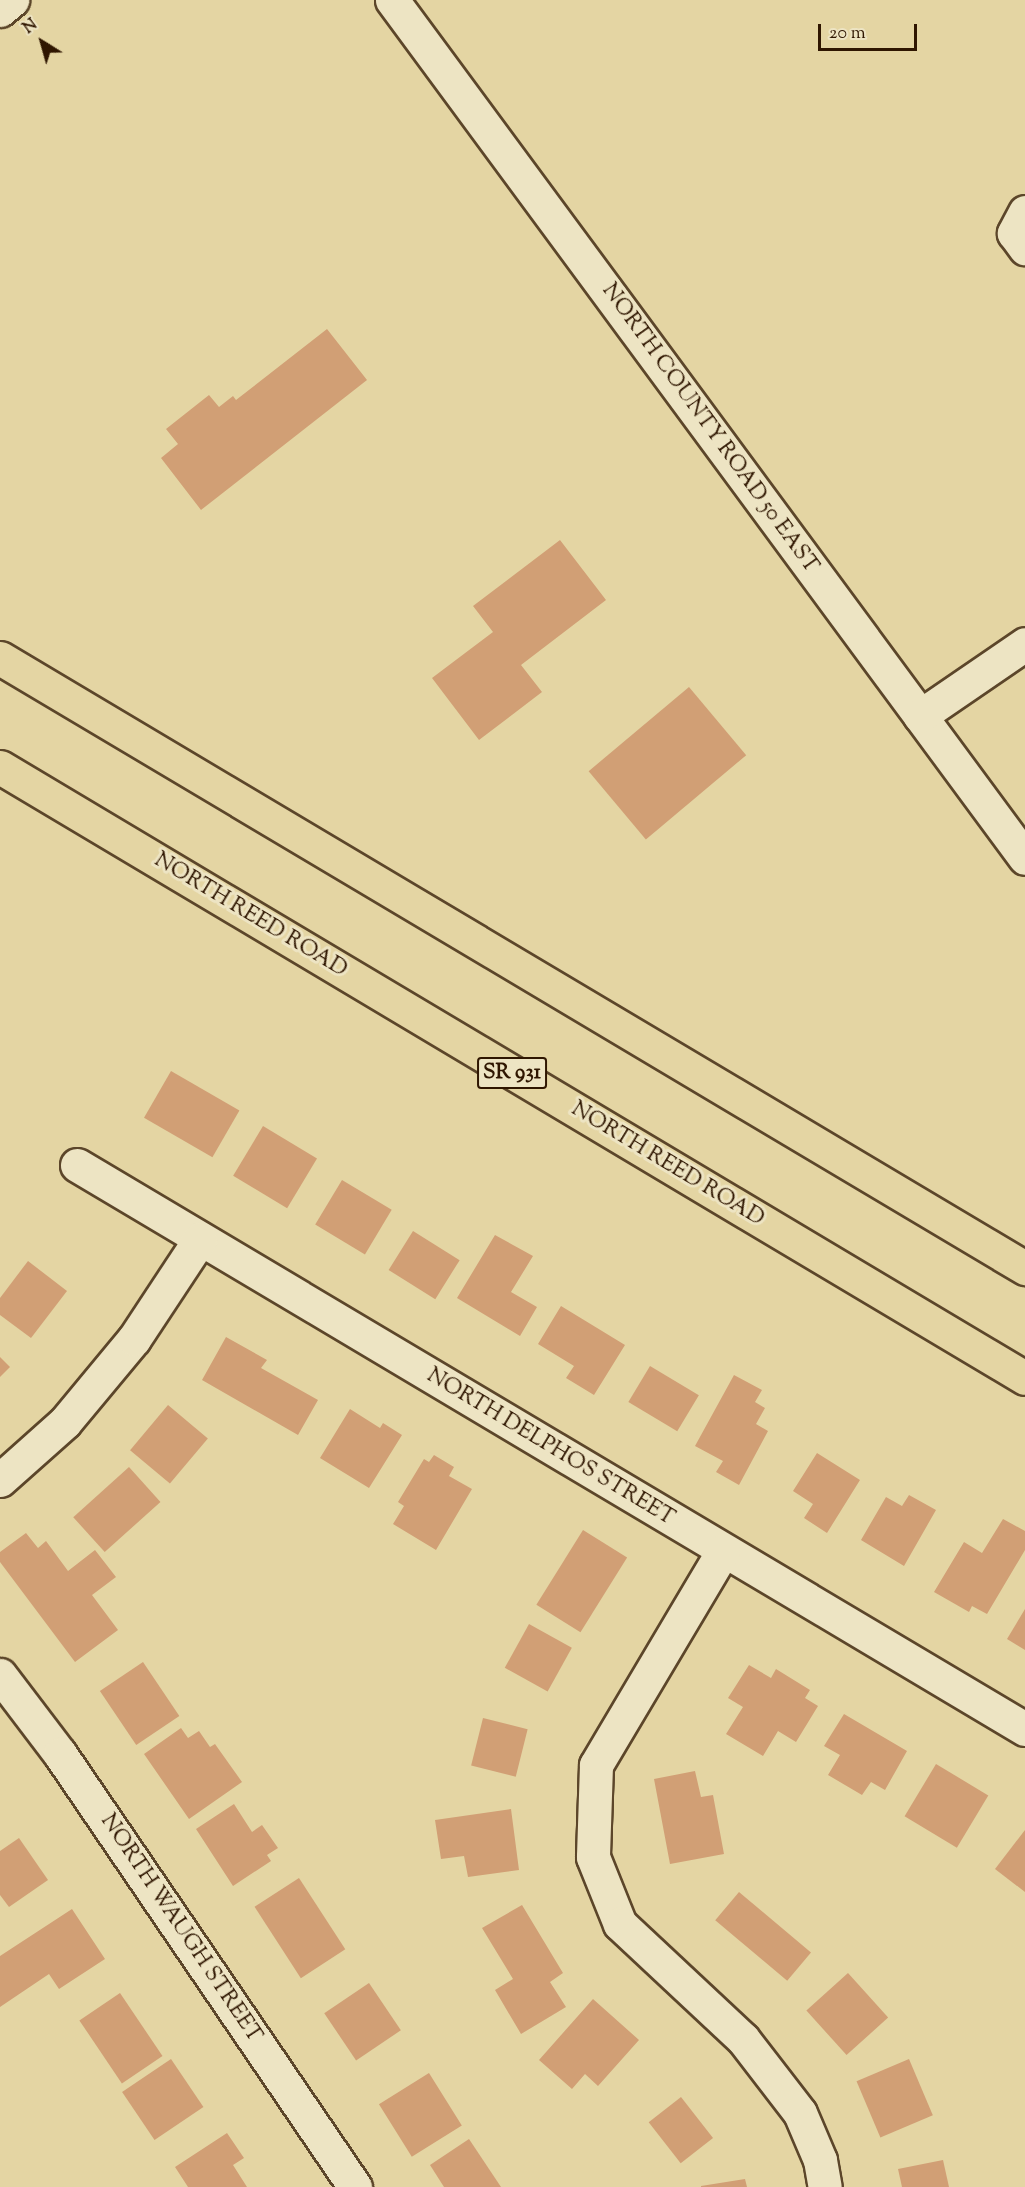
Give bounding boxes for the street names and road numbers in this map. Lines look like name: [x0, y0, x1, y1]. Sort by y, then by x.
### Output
street label: NORTH COUNTY ROAD 50 EAST: [595, 279, 823, 579]
street label: NORTH REED ROAD: [149, 848, 351, 984]
road number: SR 931: [476, 1055, 548, 1091]
street label: NORTH REED ROAD: [566, 1097, 768, 1233]
street label: NORTH DELPHOS STREET: [421, 1363, 679, 1533]
street label: NORTH WAUGH STREET: [94, 1810, 266, 2048]

